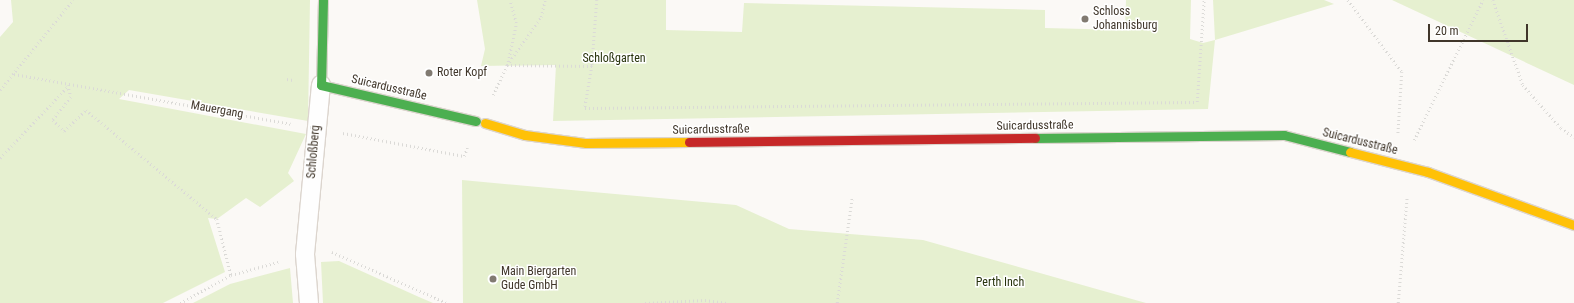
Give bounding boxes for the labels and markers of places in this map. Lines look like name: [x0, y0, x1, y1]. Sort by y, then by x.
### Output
place label: Schloss Johannisburg: [1093, 5, 1157, 33]
marker: Schloss Johannisburg: [1080, 14, 1090, 24]
place label: Roter Kopf: [437, 66, 487, 80]
marker: Roter Kopf: [424, 68, 434, 78]
place label: Main Biergarten Gude GmbH: [501, 265, 576, 293]
marker: Main Biergarten Gude GmbH: [488, 274, 498, 284]

